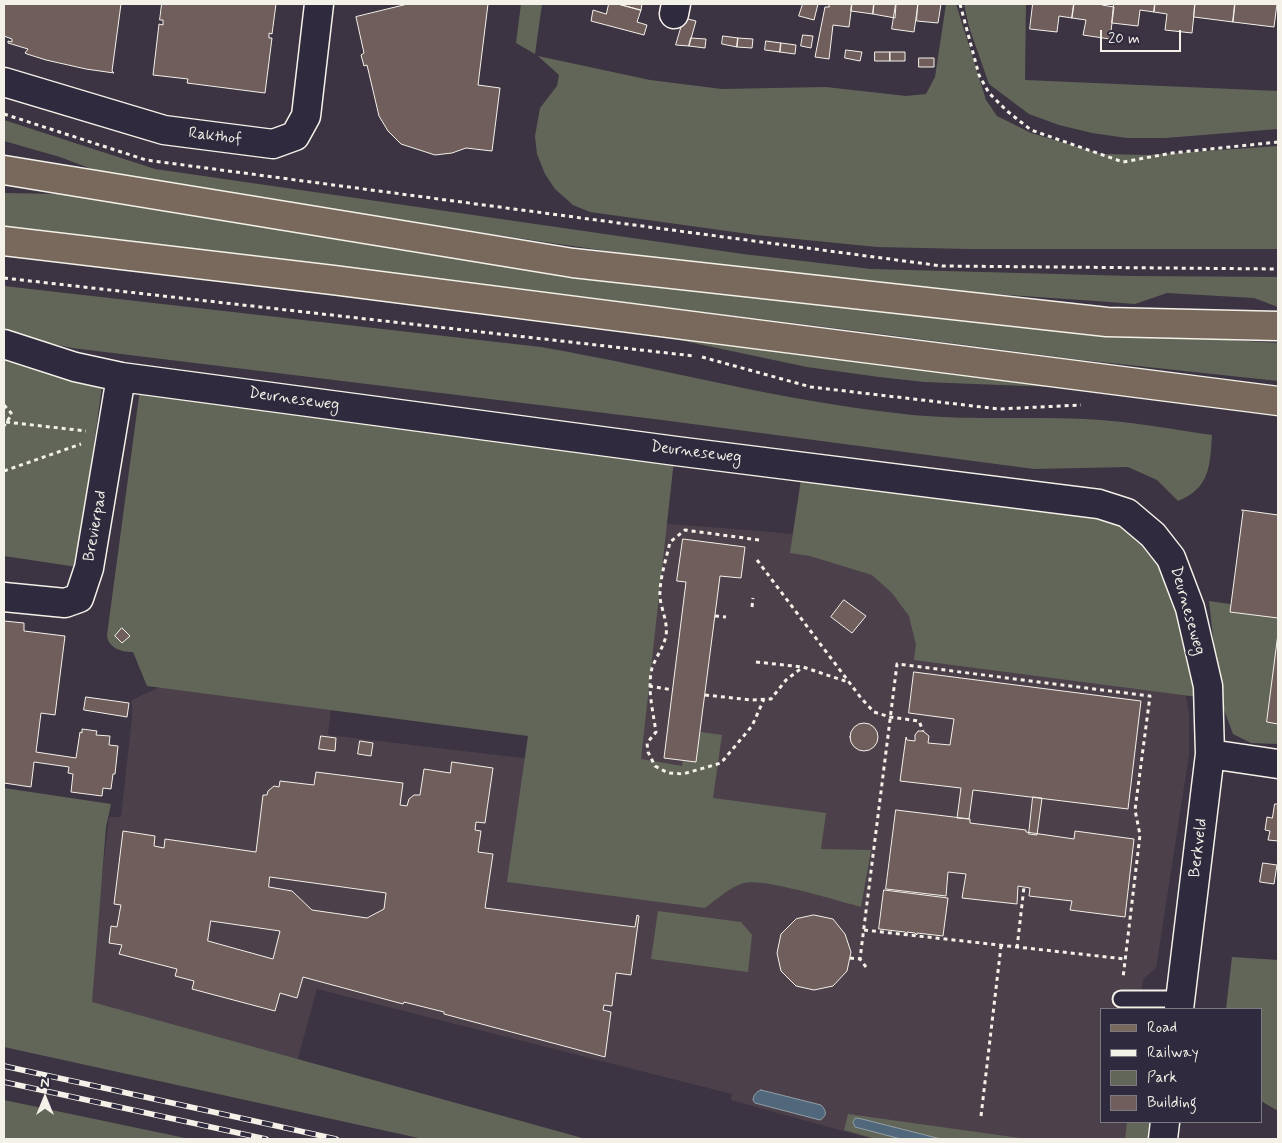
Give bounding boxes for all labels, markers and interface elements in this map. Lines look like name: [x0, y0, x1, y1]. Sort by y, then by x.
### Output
scale bar: [1102, 20, 1183, 52]
text: 20 m: [1108, 29, 1140, 49]
street label: Rakthof: [187, 124, 243, 150]
street label: Deurneseweg: [247, 384, 341, 416]
street label: Deurneseweg: [650, 438, 742, 468]
street label: Brevierpad: [80, 489, 112, 563]
street label: Deurneseweg: [1165, 565, 1209, 657]
street label: Berkveld: [1186, 817, 1212, 879]
legend: [1100, 1008, 1262, 1123]
text: Road: [1147, 1018, 1177, 1038]
text: Railway: [1147, 1043, 1199, 1063]
text: Park: [1147, 1068, 1177, 1088]
north arrow: [20, 1073, 70, 1123]
text: N: [40, 1074, 50, 1092]
text: Building: [1147, 1093, 1197, 1113]

